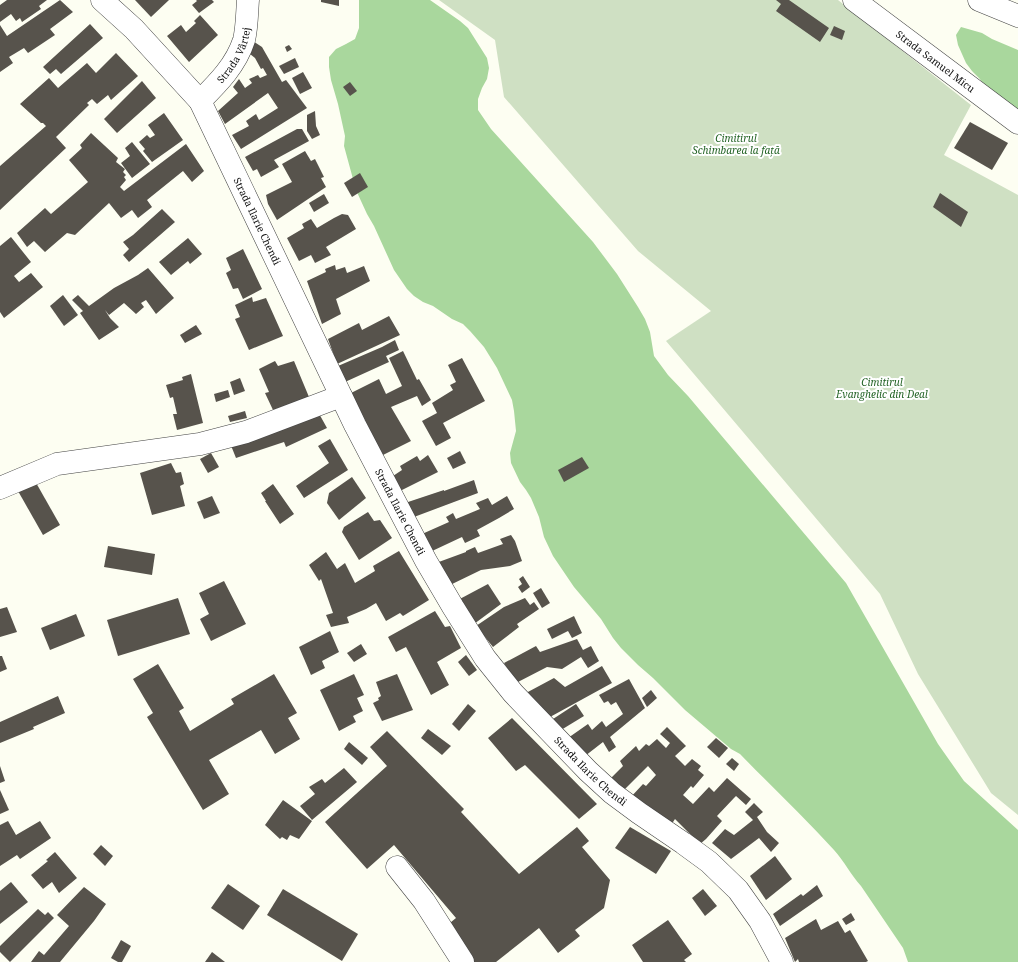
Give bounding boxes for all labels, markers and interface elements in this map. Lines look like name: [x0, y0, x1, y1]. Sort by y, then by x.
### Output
street label: Strada Vârtej: [213, 26, 253, 86]
street label: Strada Samuel Micu: [893, 27, 978, 96]
park label: Cimitirul Schimbarea la față: [692, 131, 780, 157]
street label: Strada Ilarie Chendi: [231, 175, 285, 268]
park label: Cimitirul Evanghelic din Deal: [835, 375, 928, 401]
street label: Strada Ilarie Chendi: [372, 466, 429, 558]
street label: Strada Ilarie Chendi: [551, 733, 631, 809]

